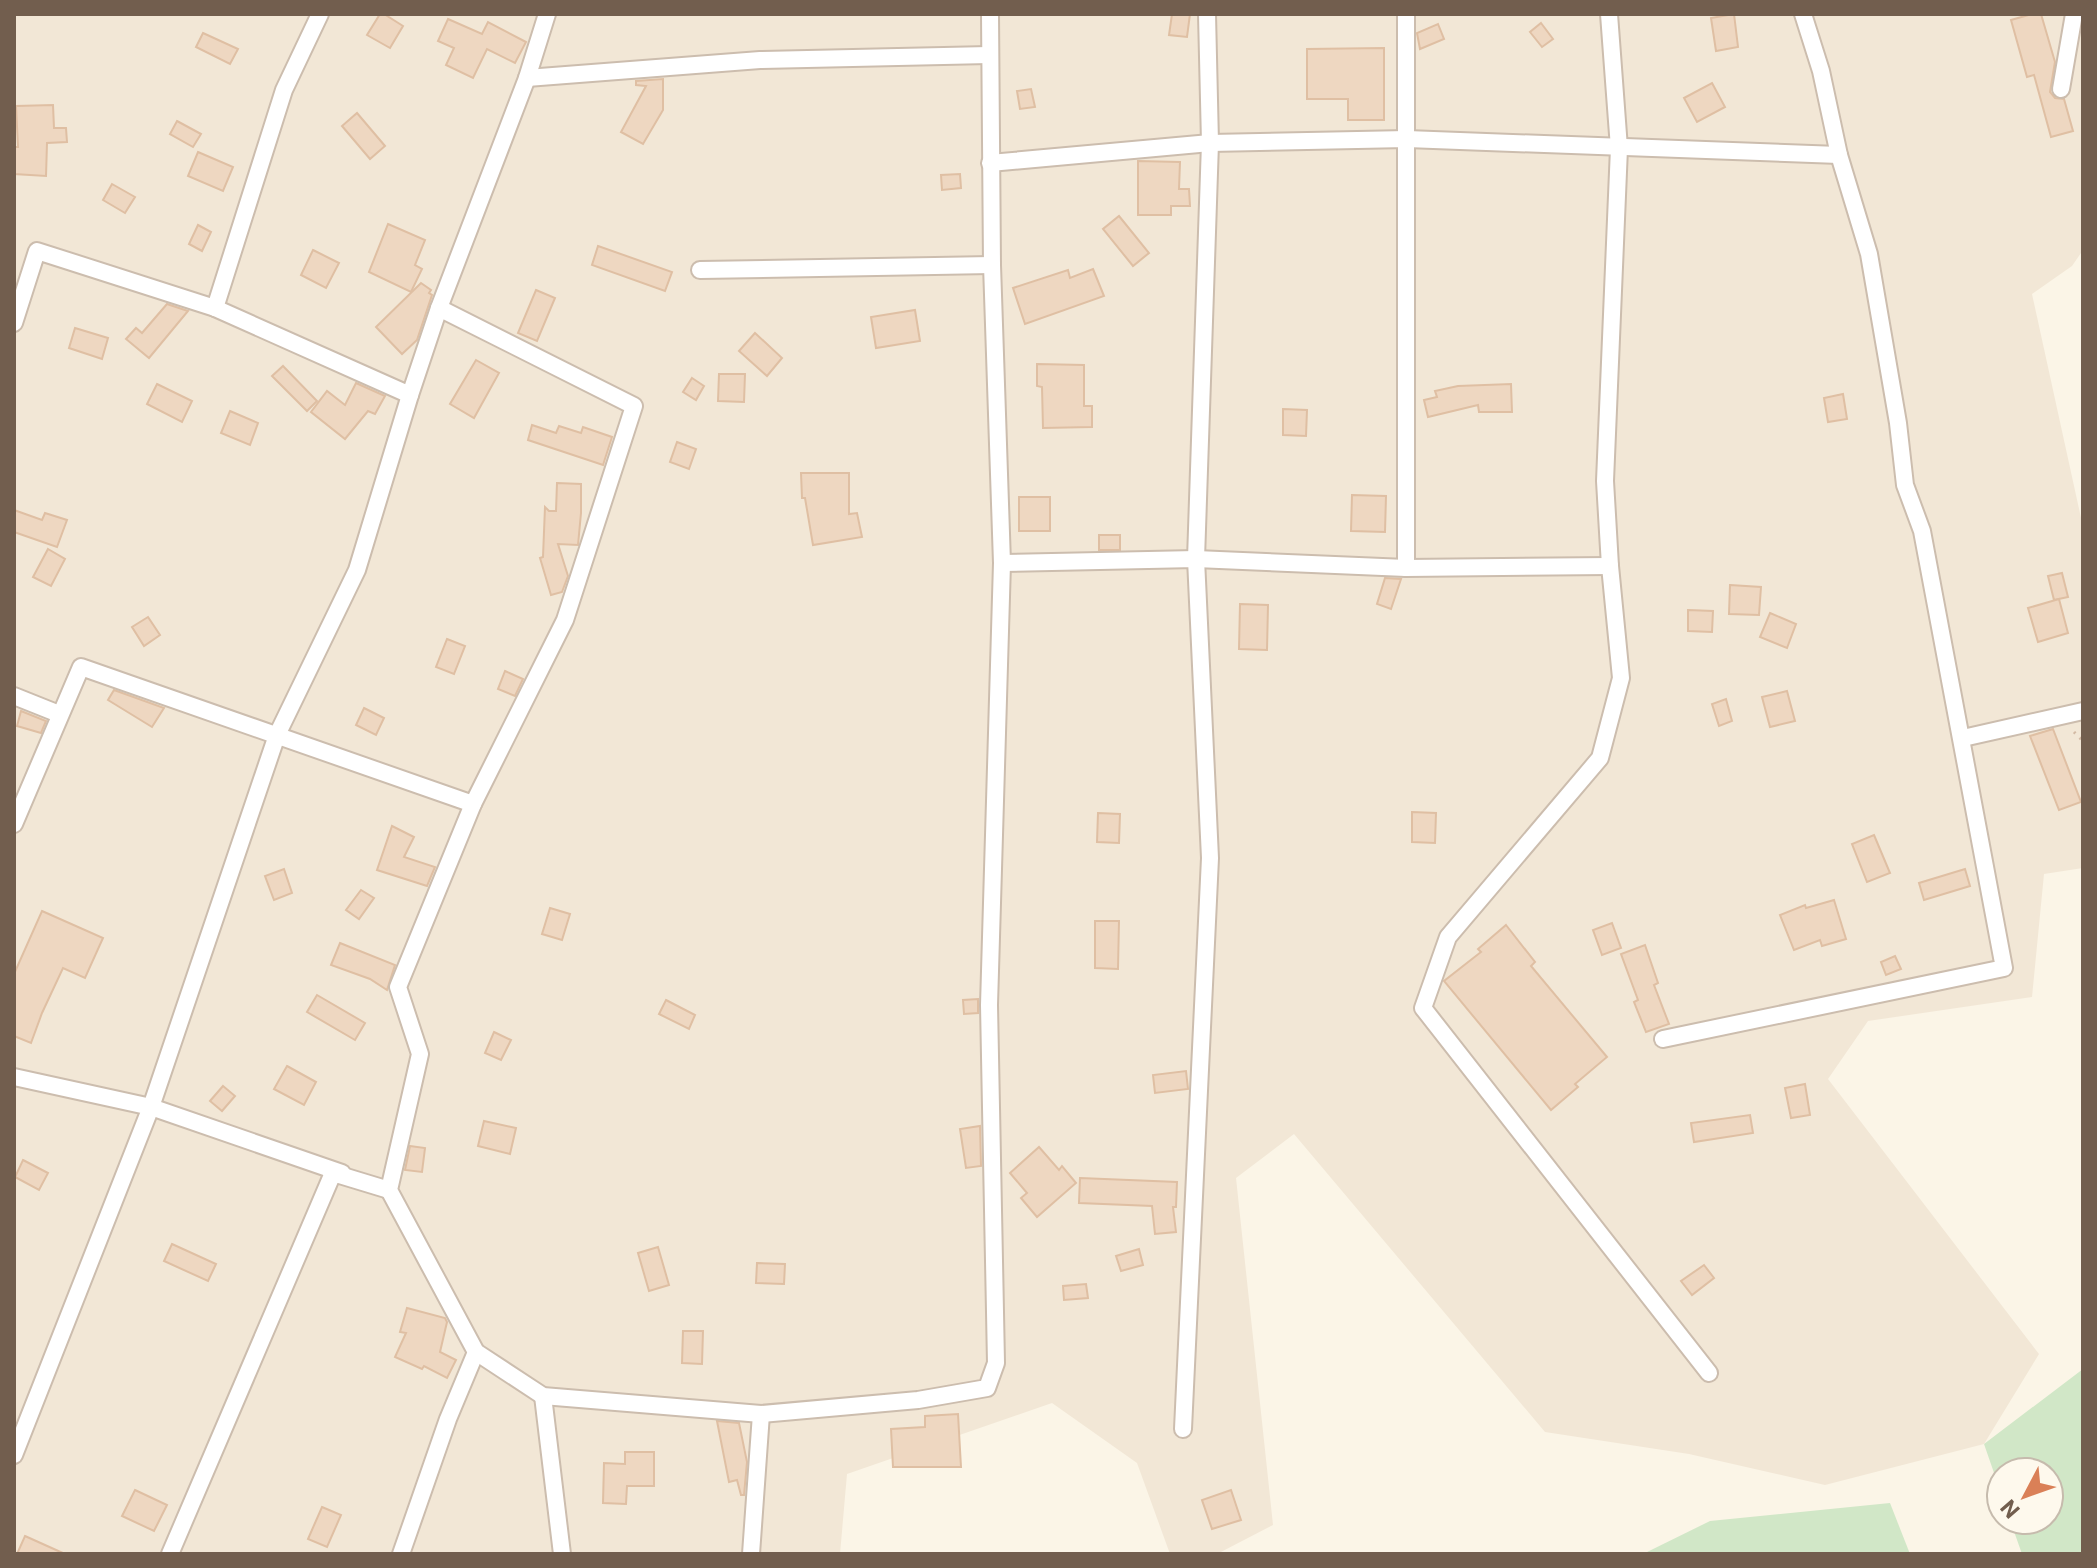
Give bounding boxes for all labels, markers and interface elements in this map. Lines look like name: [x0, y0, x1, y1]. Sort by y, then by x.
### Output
north arrow: [1985, 1456, 2065, 1536]
text: N: [1996, 1495, 2025, 1523]

